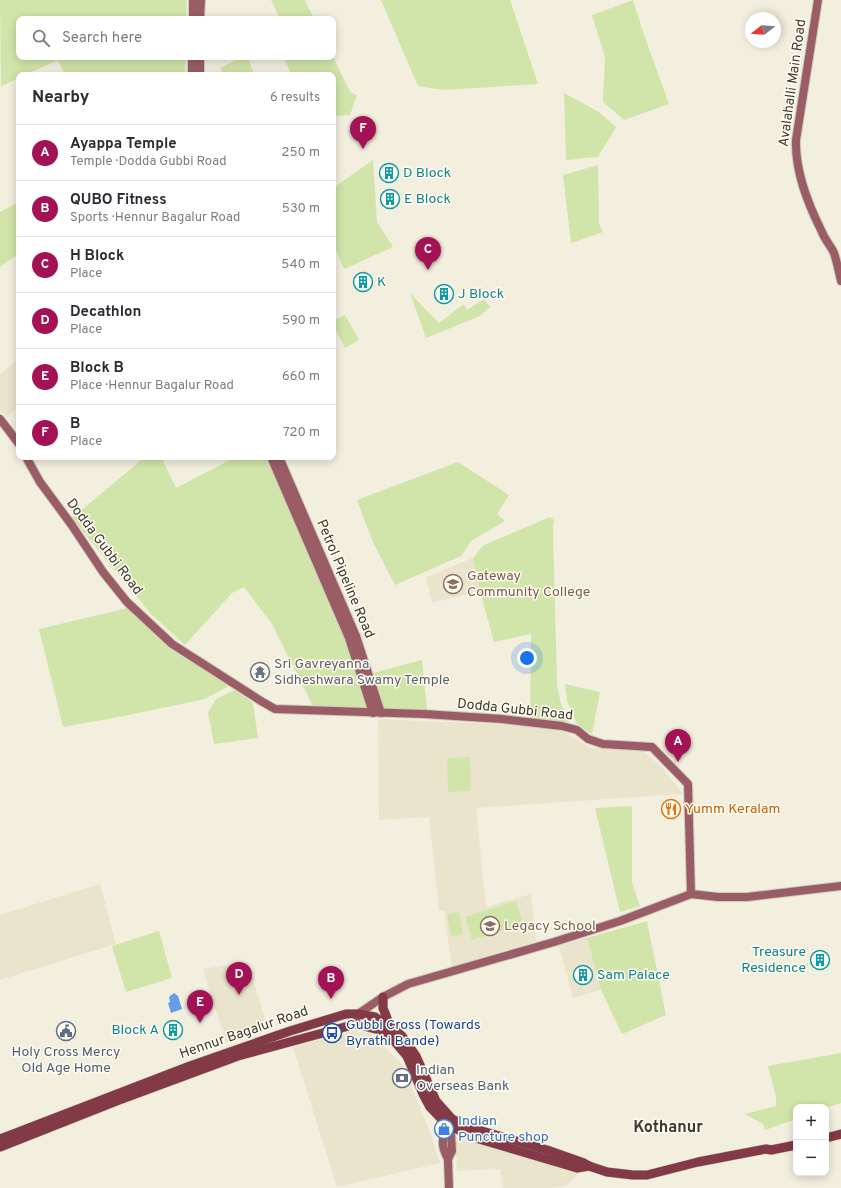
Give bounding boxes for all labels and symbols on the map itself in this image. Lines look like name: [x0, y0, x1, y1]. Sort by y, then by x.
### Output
north arrow: [745, 12, 781, 48]
street label: Avalahalli Main Road: [776, 18, 810, 148]
pin: F: [350, 116, 376, 149]
building icon: D Block: [378, 162, 400, 184]
place label: D Block: [403, 165, 451, 182]
building icon: E Block: [379, 188, 401, 210]
place label: E Block: [404, 191, 451, 208]
pin: C: [415, 237, 441, 270]
building icon: K: [352, 271, 374, 293]
place label: K: [377, 274, 386, 291]
building icon: J Block: [433, 283, 455, 305]
place label: J Block: [458, 286, 504, 303]
street label: Dodda Gubbi Road: [62, 495, 146, 599]
street label: Petrol Pipeline Road: [312, 517, 378, 641]
place label: Gateway Community College: [467, 568, 590, 601]
school or university icon: Gateway Community College: [442, 573, 464, 595]
your location: [517, 648, 537, 668]
place label: Sri Gavreyanna Sidheshwara Swamy Temple: [274, 656, 450, 689]
temple icon: Sri Gavreyanna Sidheshwara Swamy Temple: [249, 661, 271, 683]
street label: Dodda Gubbi Road: [456, 695, 574, 725]
pin: A: [665, 729, 691, 762]
restaurant icon: Yumm Keralam: [660, 798, 682, 820]
place label: Yumm Keralam: [685, 801, 780, 818]
school or university icon: Legacy School: [479, 915, 501, 937]
place label: Legacy School: [504, 918, 596, 935]
place label: Treasure Residence: [741, 944, 806, 977]
building icon: Treasure Residence: [809, 949, 831, 971]
pin: D: [226, 962, 252, 995]
building icon: Sam Palace: [572, 964, 594, 986]
pin: B: [318, 966, 344, 999]
place label: Sam Palace: [597, 967, 670, 984]
pin: E: [187, 990, 213, 1023]
street label: Hennur Bagalur Road: [177, 1003, 311, 1063]
place label: Gubbi Cross (Towards Byrathi Bande): [346, 1017, 481, 1050]
building icon: Block A: [162, 1019, 184, 1041]
public building icon: Holy Cross Mercy Old Age Home: [55, 1020, 77, 1042]
place label: Block A: [111, 1022, 159, 1039]
bus stop icon: Gubbi Cross (Towards Byrathi Bande): [321, 1022, 343, 1044]
place label: Holy Cross Mercy Old Age Home: [12, 1044, 120, 1077]
place label: Indian Overseas Bank: [416, 1062, 509, 1095]
bank icon: Indian Overseas Bank: [391, 1067, 413, 1089]
place label: Indian Puncture shop: [458, 1113, 549, 1146]
shop icon: Indian Puncture shop: [433, 1118, 455, 1140]
district label: Kothanur: [633, 1118, 703, 1138]

